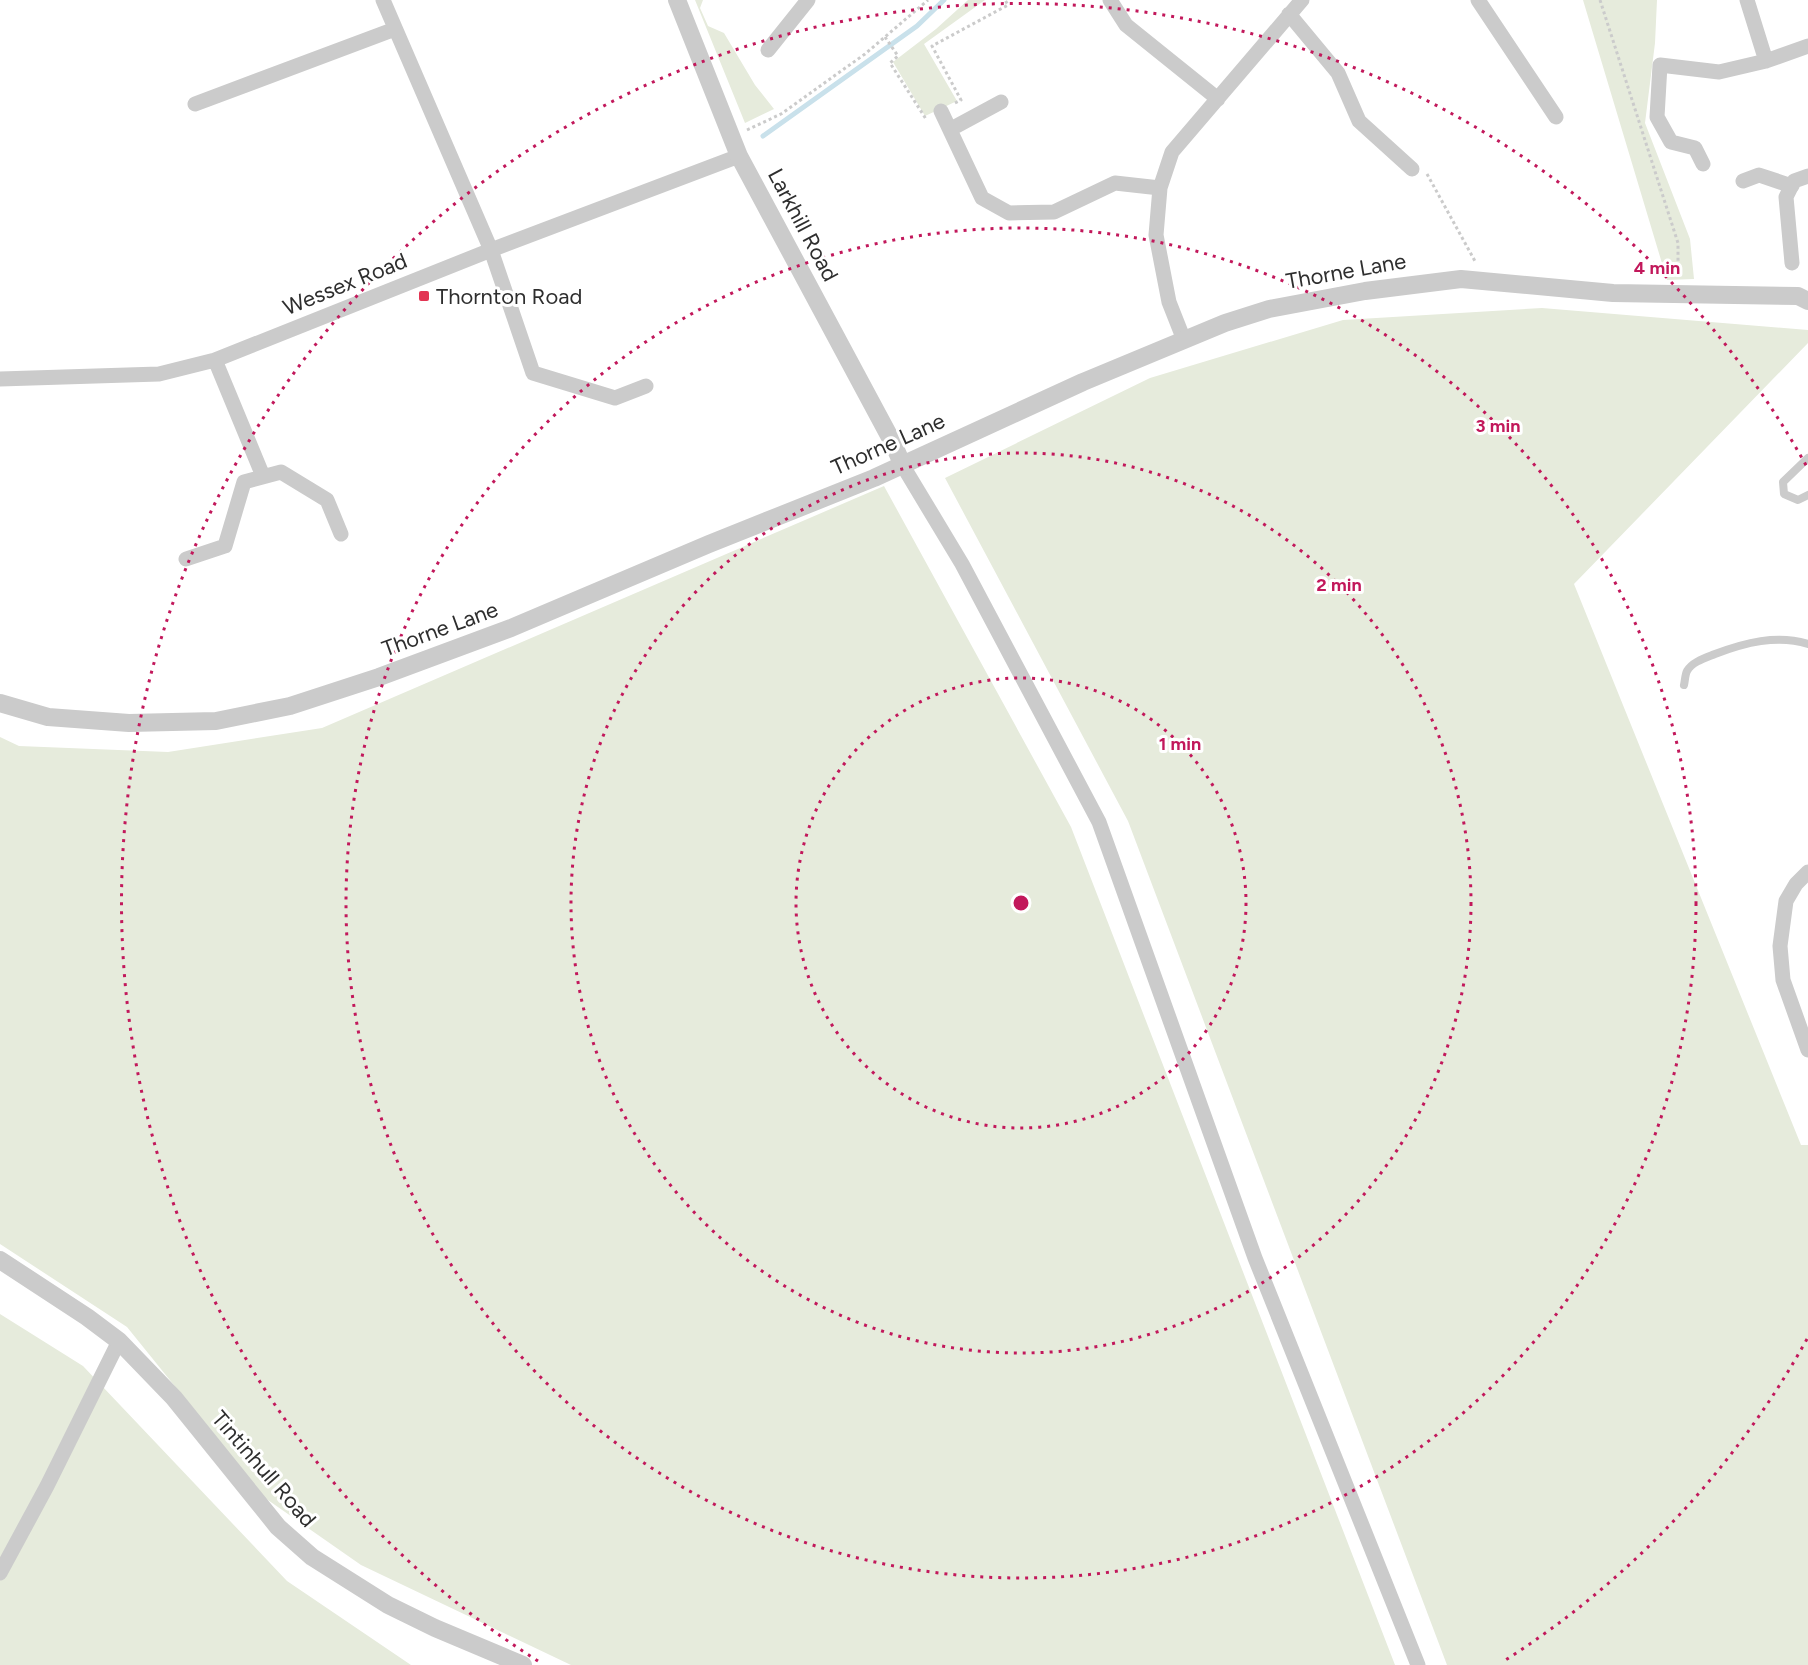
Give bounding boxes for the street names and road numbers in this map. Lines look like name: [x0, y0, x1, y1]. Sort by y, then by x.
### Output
street label: Larkhill Road: [762, 164, 844, 286]
street label: Wessex Road: [279, 247, 411, 321]
street label: Thorne Lane: [1284, 247, 1408, 295]
street label: Thorne Lane: [827, 407, 949, 481]
street label: Thorne Lane: [378, 596, 502, 662]
street label: Tintinhull Road: [206, 1405, 322, 1533]

